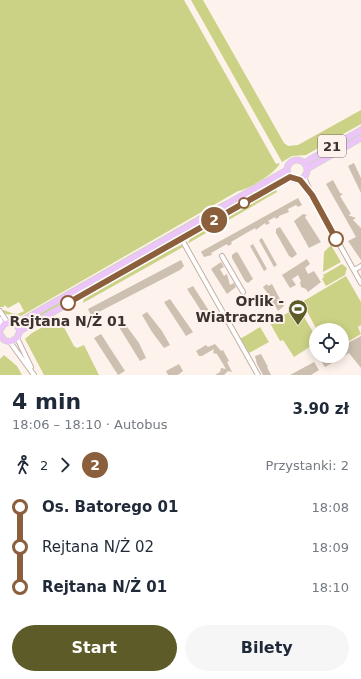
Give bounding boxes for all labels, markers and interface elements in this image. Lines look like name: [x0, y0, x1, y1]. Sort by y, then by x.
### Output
road number: 21: [318, 135, 346, 157]
unlabelled marker: [238, 197, 250, 209]
line badge: 2: [201, 207, 227, 233]
text: 2: [209, 212, 219, 228]
unlabelled marker: [328, 231, 344, 247]
place label: Orlik - Wiatraczna: [195, 293, 284, 325]
marker: Rejtana N/Ż 01: [60, 295, 76, 311]
sports icon: Orlik - Wiatraczna: [287, 298, 309, 326]
place label: Rejtana N/Ż 01: [10, 313, 126, 329]
map controls: [309, 323, 349, 363]
button: locate: [309, 323, 349, 363]
text: 4 min: [12, 389, 81, 414]
text: 3.90 zł: [292, 400, 349, 418]
text: 18:06 – 18:10 · Autobus: [12, 417, 168, 432]
icon: walk: [12, 454, 34, 476]
icon: forward: [54, 454, 76, 476]
text: 2: [90, 457, 100, 473]
text: 2: [40, 458, 48, 473]
text: Przystanki: 2: [266, 458, 349, 473]
text: Os. Batorego 01: [42, 498, 178, 516]
text: 18:08: [312, 500, 349, 515]
text: Rejtana N/Ż 02: [42, 538, 154, 556]
text: 18:09: [312, 540, 349, 555]
text: Rejtana N/Ż 01: [42, 578, 167, 596]
text: 18:10: [312, 580, 349, 595]
button: Start: [12, 625, 177, 671]
button: Bilety: [185, 625, 349, 671]

